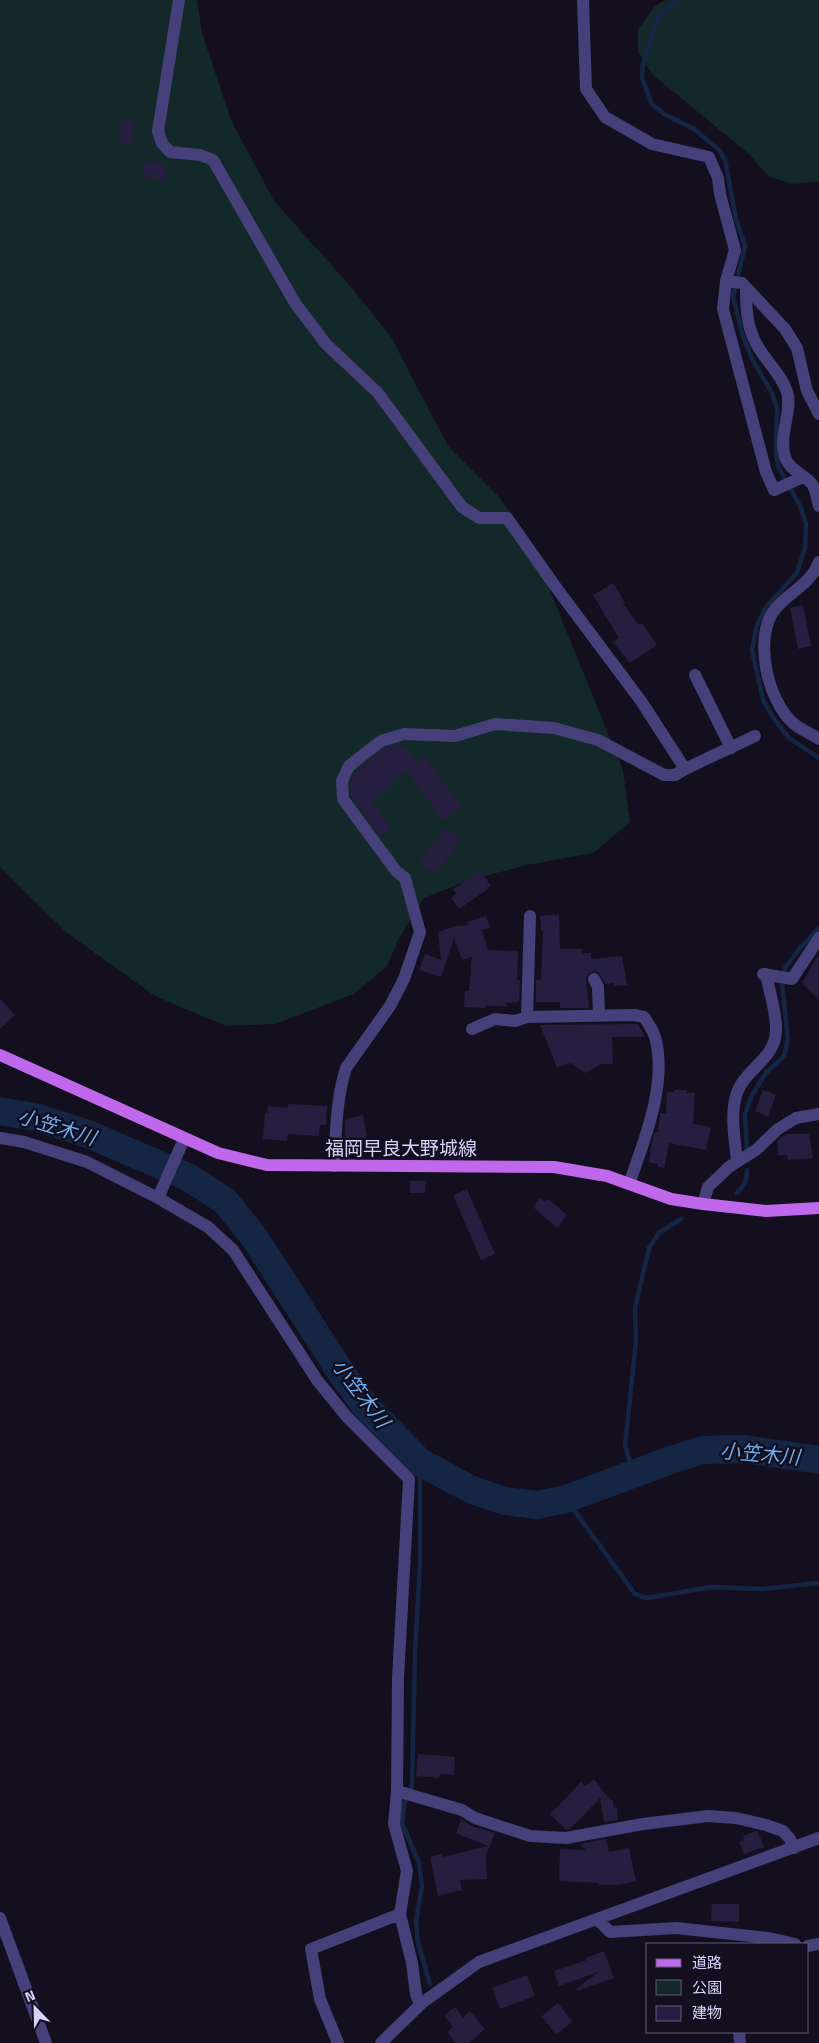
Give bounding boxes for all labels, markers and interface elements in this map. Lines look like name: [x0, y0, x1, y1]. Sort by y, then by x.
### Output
water label: 小笠木川: [14, 1100, 102, 1154]
street label: 福岡早良大野城線: [325, 1133, 477, 1162]
water label: 小笠木川: [325, 1351, 399, 1436]
water label: 小笠木川: [719, 1435, 803, 1473]
legend: [646, 1943, 809, 2033]
text: 道路: [692, 1951, 722, 1974]
text: 公園: [692, 1976, 722, 1999]
north arrow: [10, 1983, 60, 2033]
text: N: [21, 1984, 38, 2007]
text: 建物: [692, 2001, 722, 2024]

